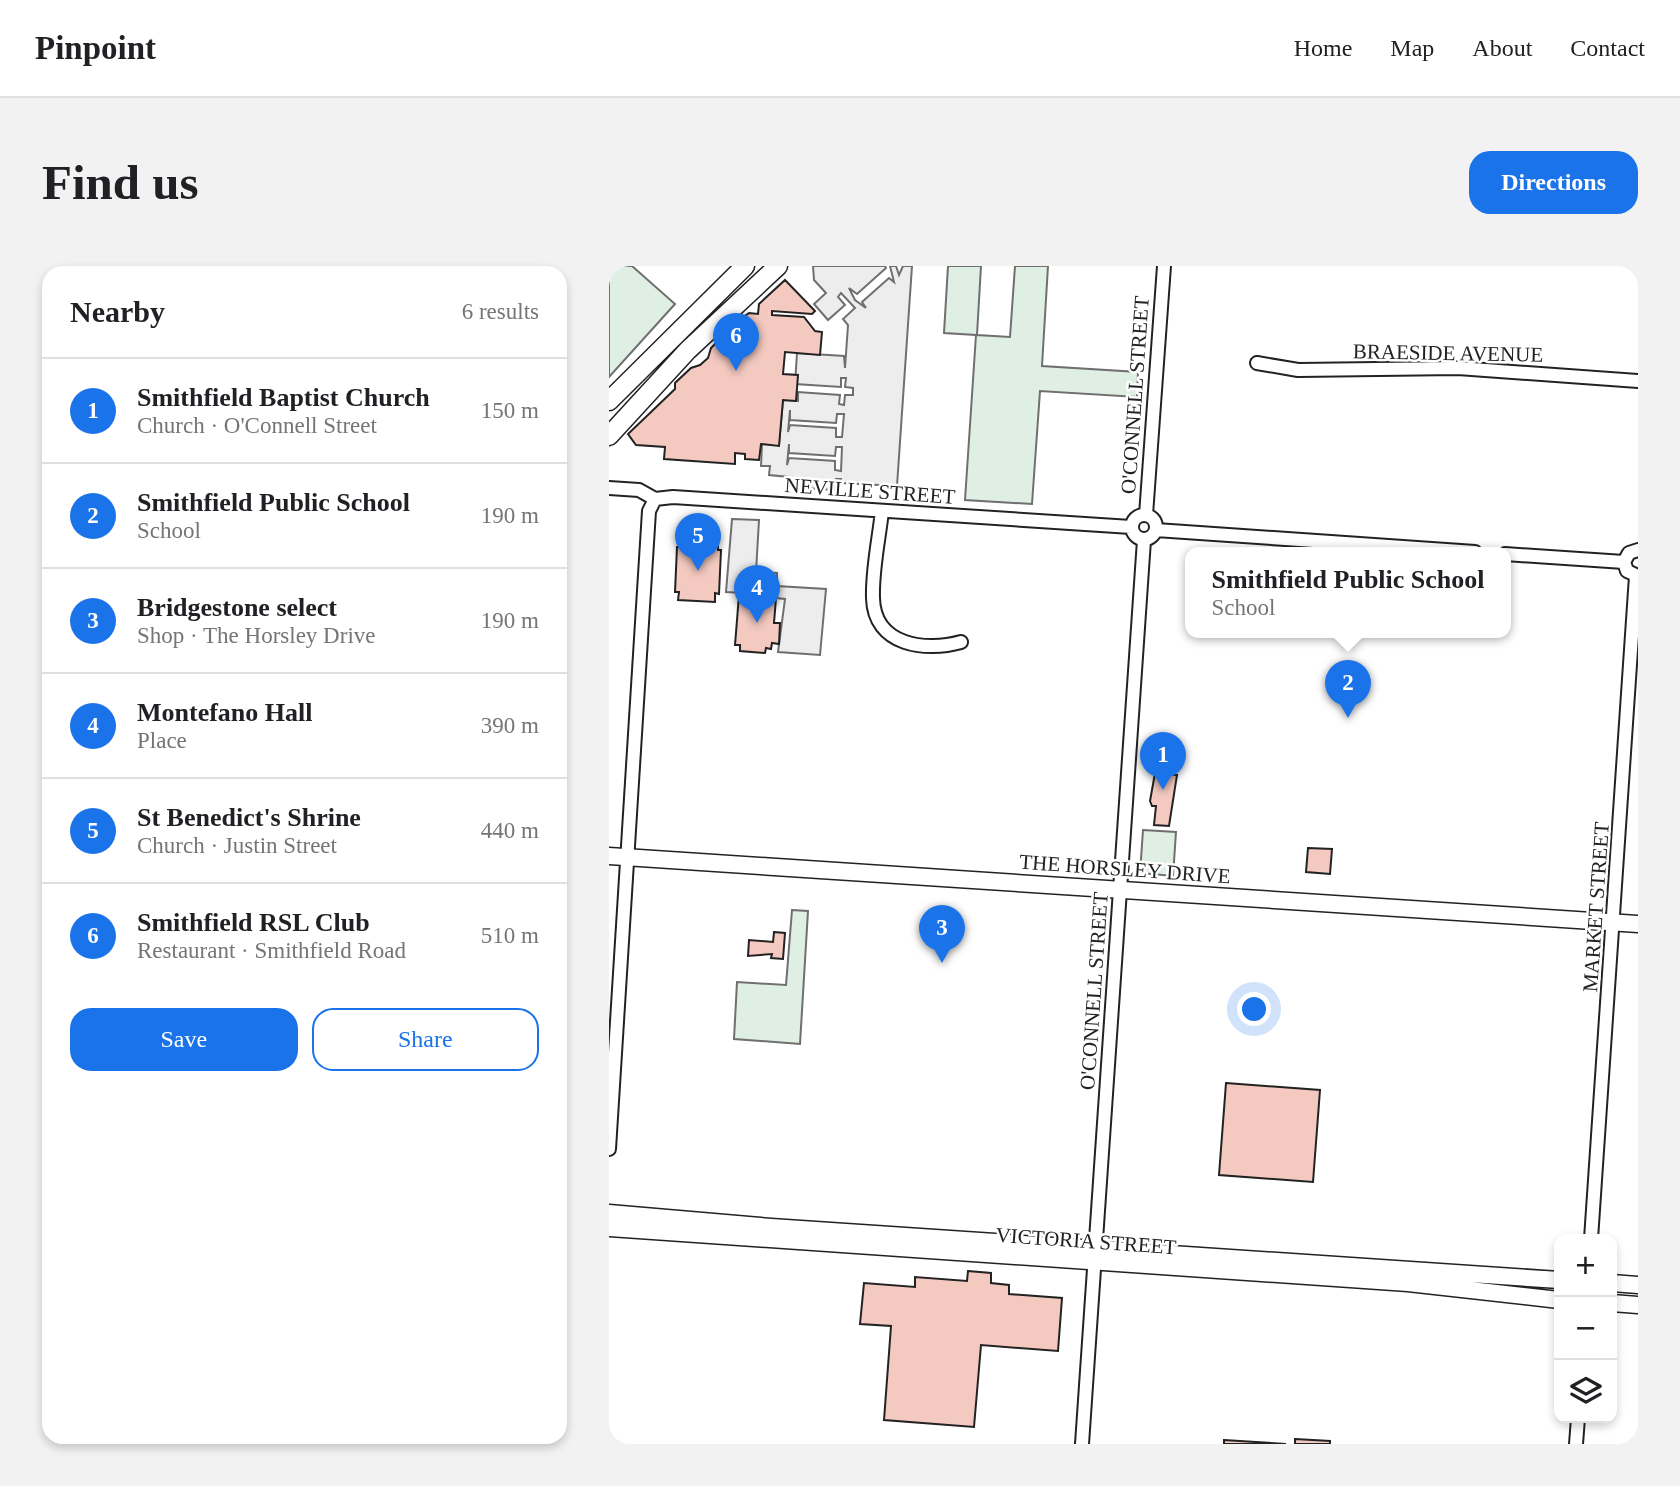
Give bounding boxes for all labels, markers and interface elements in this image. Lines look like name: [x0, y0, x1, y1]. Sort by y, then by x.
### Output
text: Pinpoint: [35, 30, 156, 66]
text: Home: [1294, 35, 1352, 61]
text: Map: [1390, 35, 1434, 61]
text: About: [1472, 35, 1532, 61]
text: Contact: [1570, 35, 1645, 61]
button: Directions: [1469, 151, 1638, 214]
text: Find us: [42, 155, 199, 210]
text: Nearby: [70, 295, 165, 328]
street label: O'CONNELL STREET: [1116, 295, 1154, 495]
text: 6 results: [462, 299, 539, 324]
pin: 6: [713, 313, 759, 371]
street label: BRAESIDE AVENUE: [1353, 339, 1543, 367]
text: Smithfield Baptist Church: [137, 383, 430, 412]
text: 1: [87, 398, 99, 423]
text: 150 m: [481, 398, 539, 423]
text: Church · O'Connell Street: [137, 413, 377, 438]
street label: NEVILLE STREET: [784, 473, 956, 509]
text: Smithfield Public School: [137, 488, 410, 517]
text: 2: [87, 503, 99, 528]
text: 190 m: [481, 503, 539, 528]
pin: 5: [675, 513, 721, 571]
text: School: [137, 518, 201, 543]
popup: [1185, 547, 1511, 638]
pin: 4: [734, 565, 780, 623]
text: Smithfield Public School: [1211, 565, 1485, 594]
text: Bridgestone select: [137, 593, 337, 622]
text: School: [1211, 595, 1275, 620]
text: 3: [87, 608, 99, 633]
text: 190 m: [481, 608, 539, 633]
text: Shop · The Horsley Drive: [137, 623, 375, 648]
pin: 2: [1325, 660, 1371, 718]
text: Montefano Hall: [137, 698, 313, 727]
text: 4: [87, 713, 99, 738]
text: 390 m: [481, 713, 539, 738]
text: Place: [137, 728, 187, 753]
pin: 1: [1140, 732, 1186, 790]
text: St Benedict's Shrine: [137, 803, 361, 832]
text: 5: [87, 818, 99, 843]
text: 440 m: [481, 818, 539, 843]
street label: MARKET STREET: [1578, 821, 1614, 993]
text: Church · Justin Street: [137, 833, 337, 858]
street label: THE HORSLEY DRIVE: [1019, 850, 1231, 888]
street label: O'CONNELL STREET: [1075, 891, 1113, 1091]
pin: 3: [919, 905, 965, 963]
text: Smithfield RSL Club: [137, 908, 370, 937]
text: 6: [87, 923, 99, 948]
text: 510 m: [481, 923, 539, 948]
text: Restaurant · Smithfield Road: [137, 938, 406, 963]
your location: [1237, 992, 1271, 1026]
button: Save: [70, 1008, 298, 1071]
button: Share: [312, 1008, 539, 1071]
street label: VICTORIA STREET: [995, 1223, 1177, 1259]
map controls: [1554, 1234, 1617, 1423]
button: +: [1554, 1234, 1617, 1297]
button: −: [1554, 1297, 1617, 1360]
button: layers: [1554, 1360, 1617, 1423]

